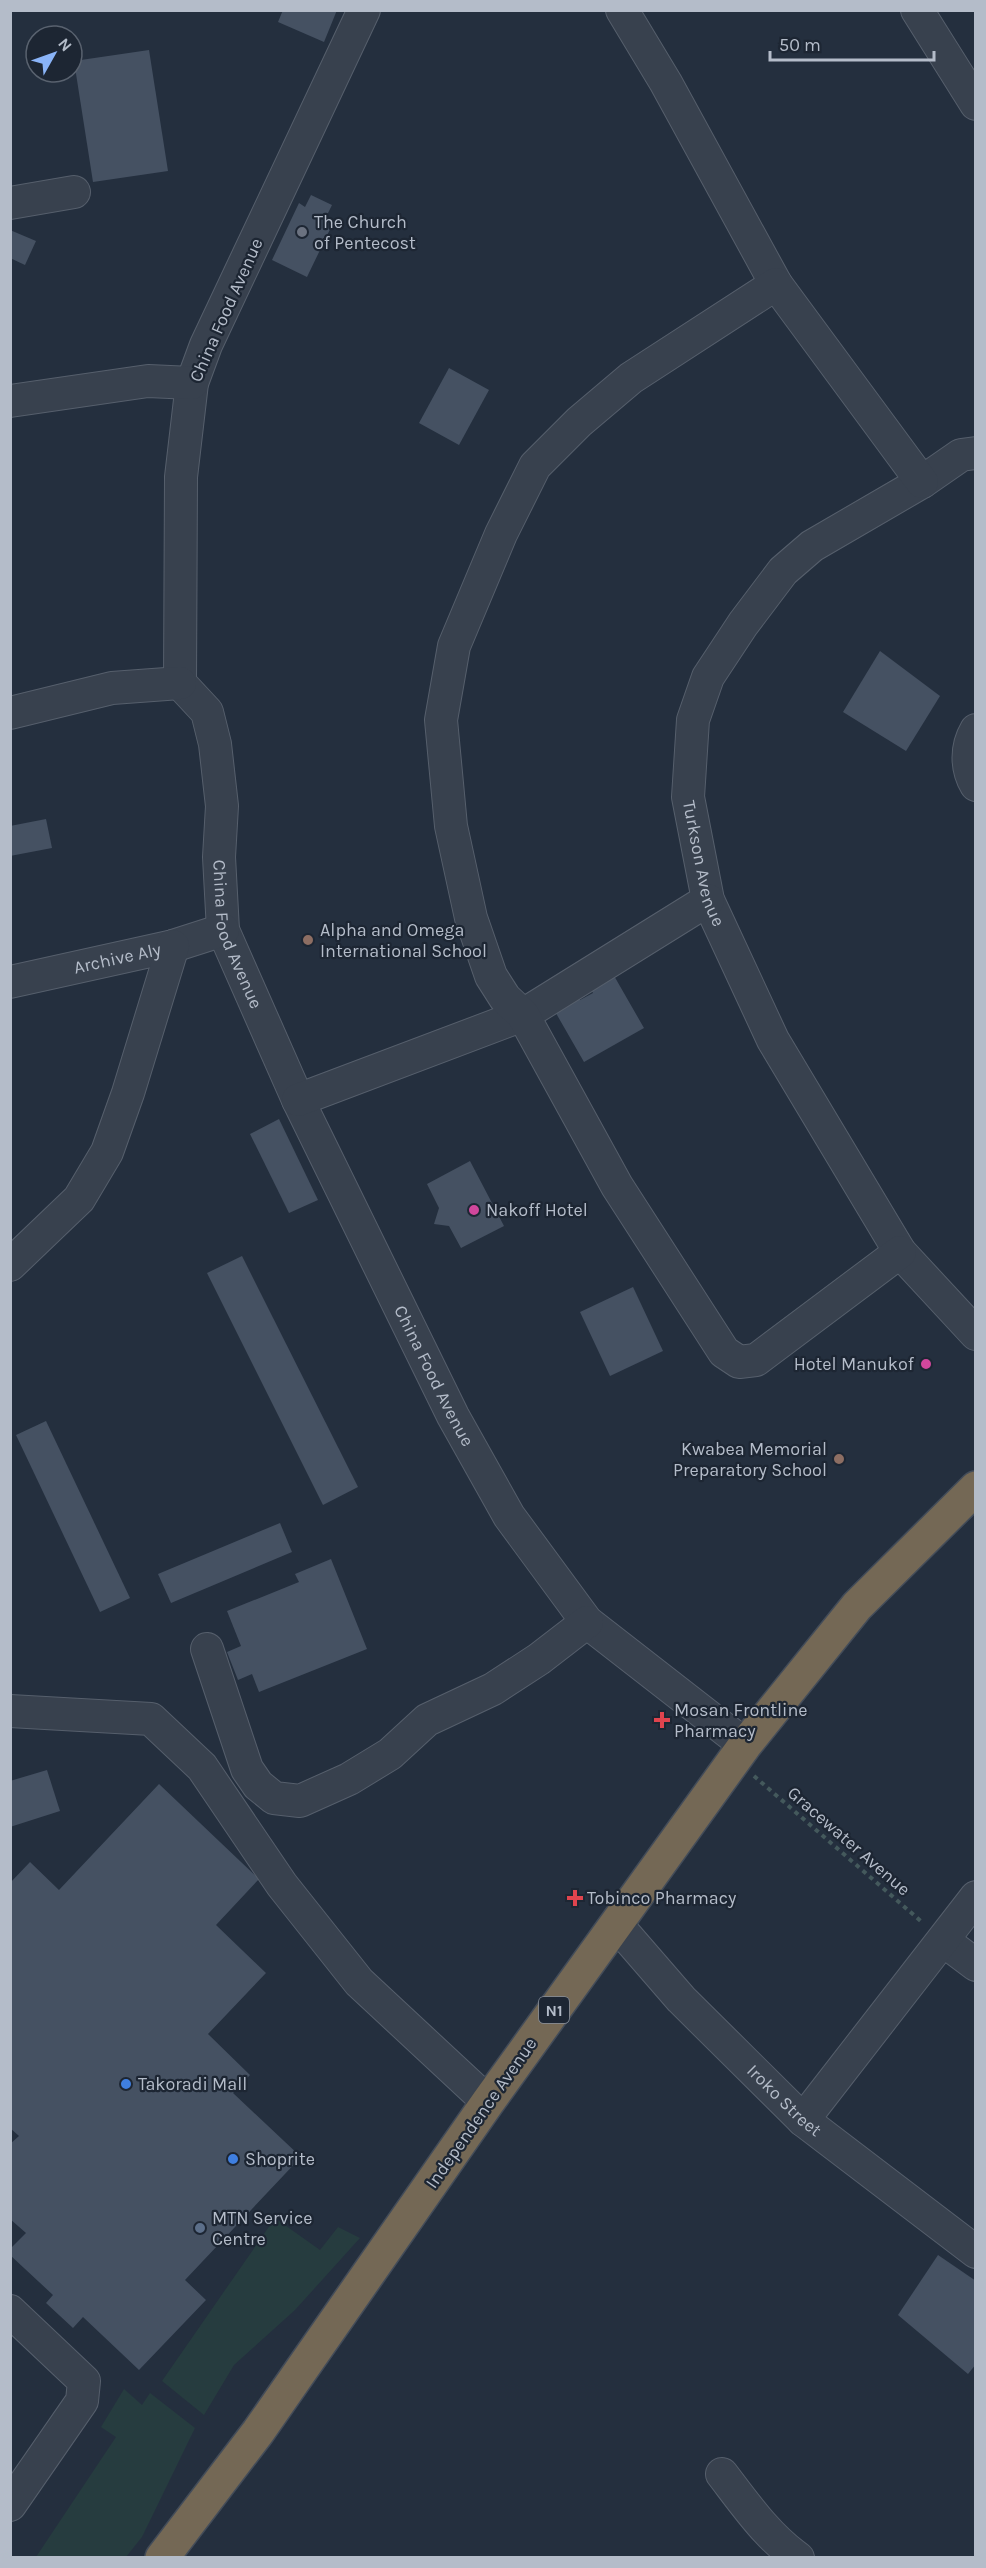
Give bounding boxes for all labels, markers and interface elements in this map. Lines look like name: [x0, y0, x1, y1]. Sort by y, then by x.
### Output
north arrow: [24, 24, 84, 84]
scale bar: [770, 24, 934, 62]
text: N: [54, 34, 76, 55]
text: 50 m: [779, 34, 821, 56]
place label: The Church of Pentecost: [314, 211, 416, 254]
marker: The Church of Pentecost: [295, 225, 309, 239]
street label: China Food Avenue: [184, 235, 268, 385]
street label: Turkson Avenue: [678, 799, 730, 930]
street label: China Food Avenue: [208, 859, 267, 1012]
place label: Alpha and Omega International School: [320, 919, 487, 962]
marker: Alpha and Omega International School: [301, 933, 315, 947]
street label: Archive Aly: [72, 938, 164, 979]
place label: Nakoff Hotel: [486, 1199, 588, 1221]
marker: Nakoff Hotel: [467, 1203, 481, 1217]
street label: China Food Avenue: [389, 1302, 479, 1450]
place label: Hotel Manukof: [794, 1353, 915, 1375]
marker: Hotel Manukof: [919, 1357, 933, 1371]
place label: Kwabea Memorial Preparatory School: [673, 1438, 827, 1481]
marker: Kwabea Memorial Preparatory School: [832, 1452, 846, 1466]
place label: Mosan Frontline Pharmacy: [674, 1699, 808, 1742]
marker: Mosan Frontline Pharmacy: [655, 1713, 669, 1727]
street label: Gracewater Avenue: [783, 1782, 915, 1900]
place label: Tobinco Pharmacy: [587, 1887, 737, 1909]
marker: Tobinco Pharmacy: [568, 1891, 582, 1905]
road number: N1: [539, 1997, 569, 2023]
street label: Independence Avenue: [421, 2033, 541, 2193]
street label: Iroko Street: [742, 2060, 826, 2141]
place label: Takoradi Mall: [138, 2073, 247, 2095]
marker: Takoradi Mall: [119, 2077, 133, 2091]
place label: Shoprite: [245, 2148, 315, 2170]
marker: Shoprite: [226, 2152, 240, 2166]
place label: MTN Service Centre: [212, 2207, 312, 2250]
marker: MTN Service Centre: [193, 2221, 207, 2235]

